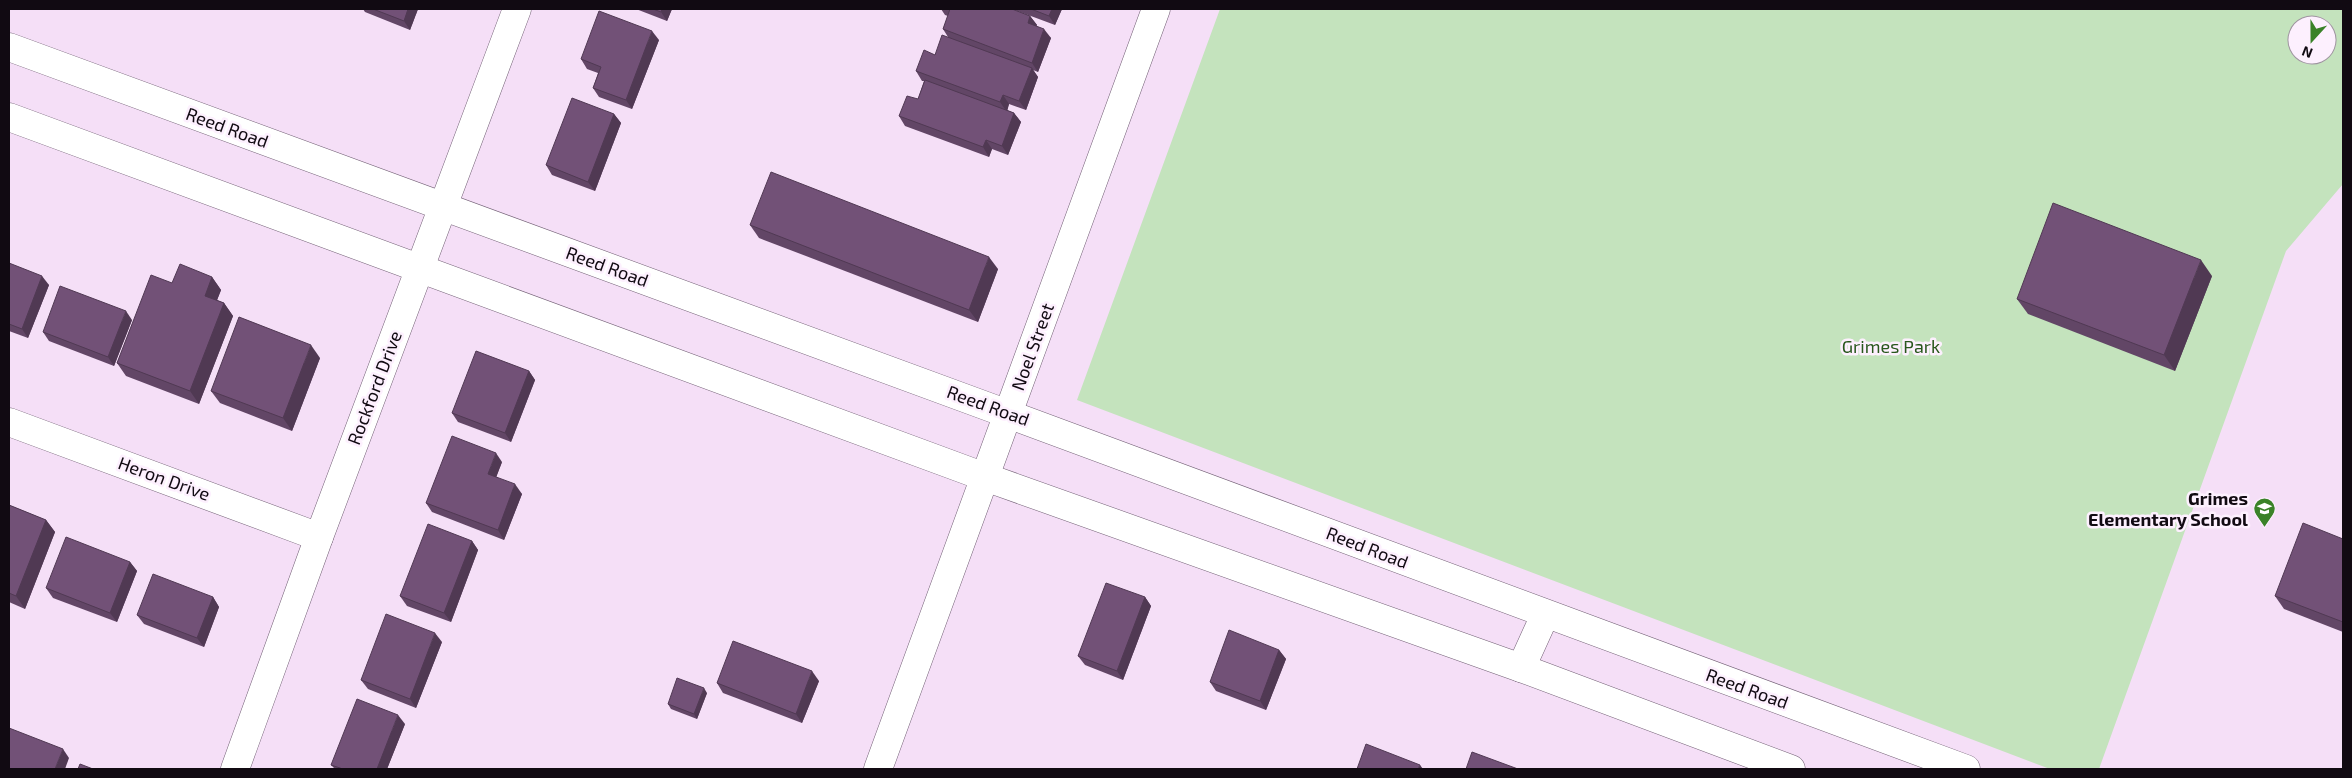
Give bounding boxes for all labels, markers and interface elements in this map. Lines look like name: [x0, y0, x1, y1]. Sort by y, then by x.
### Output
north arrow: [2287, 15, 2337, 65]
text: N: [2299, 43, 2315, 62]
street label: Reed Road: [183, 102, 272, 152]
street label: Reed Road: [563, 241, 652, 291]
street label: Noel Street: [1006, 300, 1058, 393]
street label: Rockford Drive: [342, 328, 406, 448]
park label: Grimes Park: [1842, 335, 1940, 357]
street label: Reed Road: [944, 380, 1033, 430]
street label: Heron Drive: [115, 451, 213, 505]
place label: Grimes Elementary School: [2088, 487, 2248, 530]
school or university icon: Grimes Elementary School: [2252, 497, 2276, 528]
street label: Reed Road: [1323, 521, 1412, 573]
street label: Reed Road: [1703, 663, 1792, 713]

